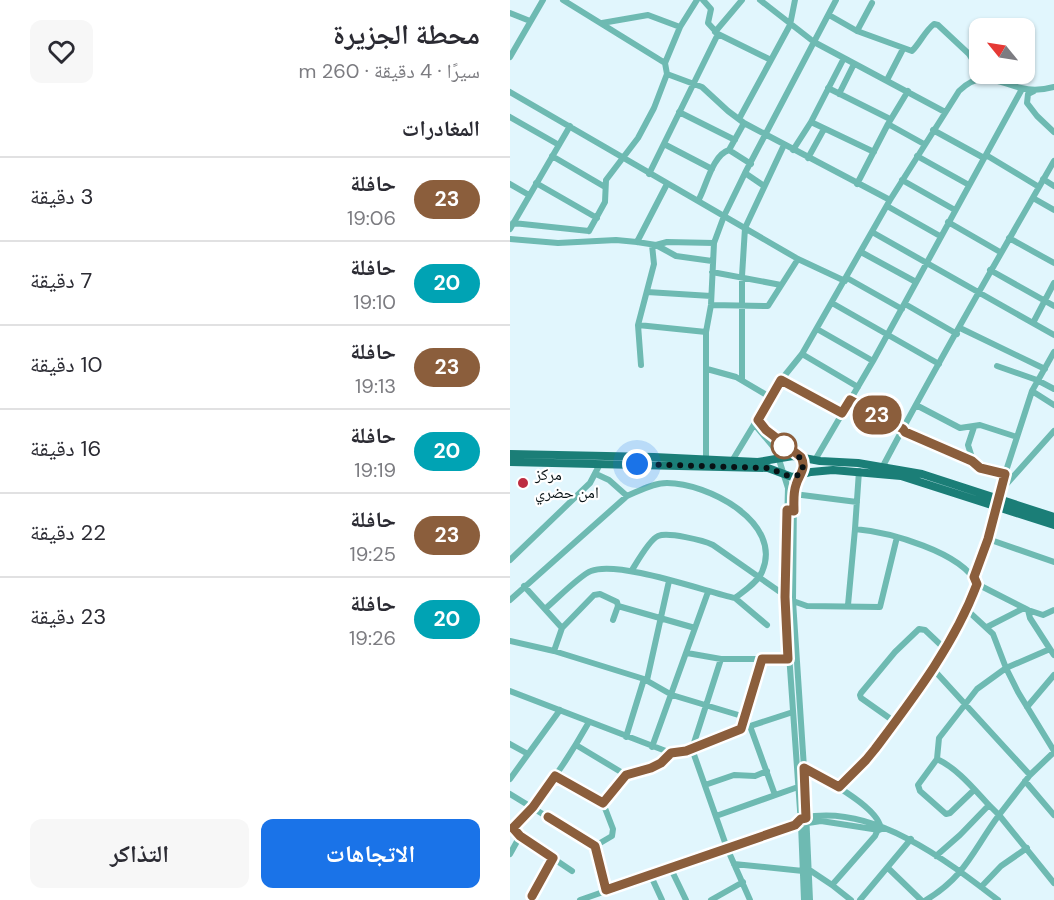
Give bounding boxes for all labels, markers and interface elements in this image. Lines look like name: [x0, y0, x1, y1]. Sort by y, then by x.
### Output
text: محطة الجزيرة: [333, 16, 480, 53]
north arrow: [969, 18, 1035, 84]
map controls: [969, 18, 1035, 84]
button: heart: [30, 20, 93, 83]
text: سيرًا · 4 دقيقة · 260 m: [299, 58, 480, 84]
text: المغادرات: [402, 114, 480, 143]
text: حافلة: [350, 169, 396, 198]
text: 3 دقيقة: [30, 182, 94, 211]
text: 23: [435, 185, 459, 213]
text: 19:06: [347, 205, 396, 231]
text: حافلة: [350, 253, 396, 282]
text: 7 دقيقة: [30, 266, 92, 295]
text: 20: [434, 269, 460, 297]
text: 19:10: [353, 289, 396, 315]
text: حافلة: [350, 337, 396, 366]
text: 10 دقيقة: [30, 350, 103, 379]
text: 23: [435, 353, 459, 381]
text: 19:13: [355, 373, 396, 399]
line badge: 23: [850, 396, 904, 434]
text: 23: [865, 401, 889, 429]
text: حافلة: [350, 421, 396, 450]
unlabelled marker: [771, 433, 797, 459]
text: 16 دقيقة: [30, 434, 101, 463]
text: 20: [434, 437, 460, 465]
your location: [622, 449, 652, 479]
text: 19:19: [354, 457, 396, 483]
place label: مركز امن حضري: [534, 464, 599, 505]
marker: مركز امن حضري: [516, 476, 530, 490]
text: حافلة: [350, 505, 396, 534]
text: 22 دقيقة: [30, 518, 106, 547]
text: 23: [435, 521, 459, 549]
text: 19:25: [349, 541, 396, 567]
text: حافلة: [350, 589, 396, 618]
text: 23 دقيقة: [30, 602, 106, 631]
text: 20: [434, 605, 460, 633]
text: 19:26: [349, 625, 396, 651]
button: التذاكر: [30, 819, 249, 888]
button: الاتجاهات: [261, 819, 480, 888]

